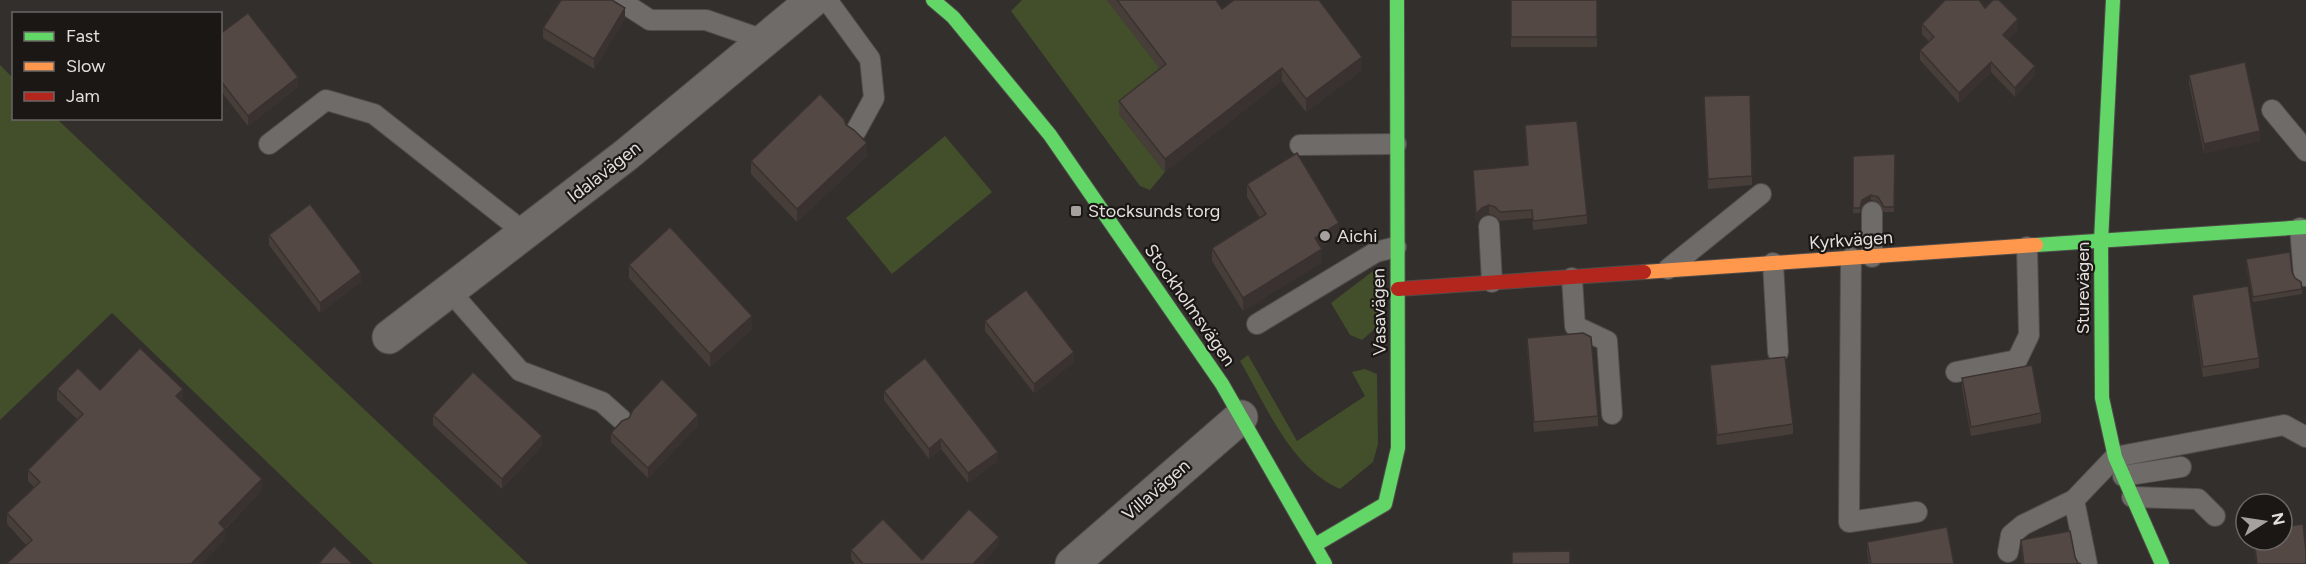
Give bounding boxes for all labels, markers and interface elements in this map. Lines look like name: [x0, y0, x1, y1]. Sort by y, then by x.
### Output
legend: [12, 12, 222, 120]
text: Fast: [66, 25, 100, 47]
text: Slow: [66, 55, 105, 77]
text: Jam: [66, 85, 100, 107]
street label: Idalavägen: [563, 137, 645, 207]
place label: Stocksunds torg: [1088, 200, 1220, 222]
marker: Stocksunds torg: [1069, 204, 1083, 218]
place label: Aichi: [1337, 225, 1377, 247]
street label: Kyrkvägen: [1808, 226, 1894, 254]
marker: Aichi: [1318, 229, 1332, 243]
street label: Stockholmsvägen: [1140, 240, 1240, 370]
street label: Sturevägen: [2072, 242, 2094, 334]
street label: Vasavägen: [1367, 268, 1391, 356]
street label: Villavägen: [1118, 455, 1194, 525]
north arrow: [2234, 492, 2294, 552]
text: N: [2268, 511, 2289, 527]

